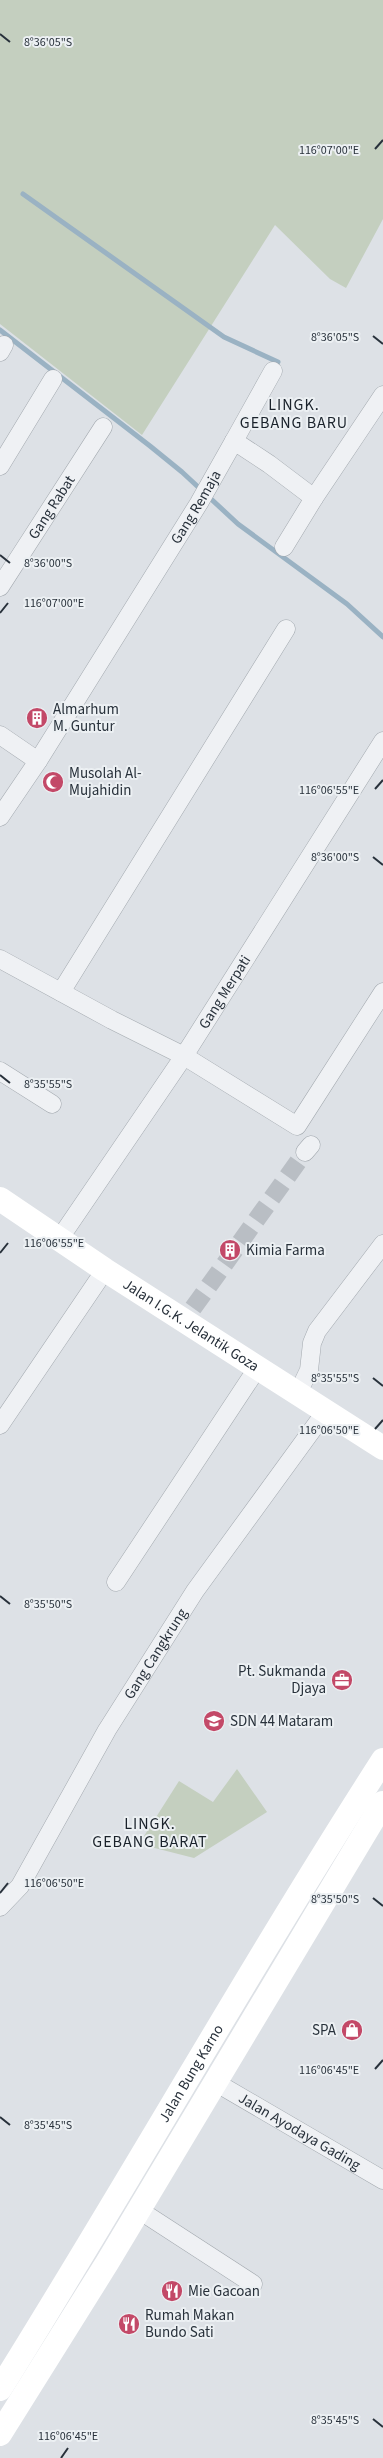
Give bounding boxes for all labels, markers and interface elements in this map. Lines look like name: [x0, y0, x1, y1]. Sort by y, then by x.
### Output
text: 8°36'05"S: [24, 34, 72, 51]
text: 116°07'00"E: [299, 142, 359, 159]
text: 8°36'05"S: [311, 329, 359, 346]
district label: LINGK. GEBANG BARU: [240, 394, 348, 434]
street label: Gang Remaja: [166, 467, 226, 548]
street label: Gang Rabat: [23, 471, 80, 543]
text: 8°36'00"S: [24, 555, 72, 572]
text: 116°07'00"E: [24, 595, 84, 612]
place label: Almarhum M. Guntur: [53, 699, 119, 737]
building icon: Almarhum M. Guntur: [25, 706, 49, 730]
place label: Musolah Al- Mujahidin: [69, 763, 142, 801]
mosque icon: Musolah Al- Mujahidin: [41, 770, 65, 794]
text: 116°06'55"E: [299, 782, 359, 799]
text: 8°36'00"S: [311, 849, 359, 866]
street label: Gang Merpati: [194, 951, 256, 1033]
text: 8°35'55"S: [24, 1076, 72, 1093]
text: 116°06'55"E: [24, 1235, 84, 1252]
building icon: Kimia Farma: [218, 1238, 242, 1262]
place label: Kimia Farma: [246, 1240, 325, 1261]
street label: Jalan I.G.K. Jelantik Goza: [119, 1274, 263, 1377]
text: 8°35'55"S: [311, 1370, 359, 1387]
text: 116°06'50"E: [299, 1422, 359, 1439]
text: 8°35'50"S: [24, 1596, 72, 1613]
street label: Gang Cangkrung: [119, 1604, 193, 1704]
place label: Pt. Sukmanda Djaya: [238, 1661, 326, 1699]
office icon: Pt. Sukmanda Djaya: [330, 1668, 354, 1692]
school or university icon: SDN 44 Mataram: [202, 1709, 226, 1733]
place label: SDN 44 Mataram: [230, 1711, 333, 1732]
district label: LINGK. GEBANG BARAT: [92, 1813, 208, 1853]
text: 116°06'50"E: [24, 1875, 84, 1892]
text: 8°35'50"S: [311, 1891, 359, 1908]
shop icon: SPA: [340, 2018, 364, 2042]
street label: Jalan Bung Karno: [154, 2020, 229, 2127]
place label: SPA: [312, 2020, 337, 2041]
text: 116°06'45"E: [299, 2062, 359, 2079]
street label: Jalan Ayodaya Gading: [234, 2088, 365, 2176]
text: 8°35'45"S: [24, 2117, 72, 2134]
restaurant icon: Mie Gacoan: [160, 2279, 184, 2303]
place label: Mie Gacoan: [188, 2281, 260, 2302]
place label: Rumah Makan Bundo Sati: [145, 2305, 234, 2343]
restaurant icon: Rumah Makan Bundo Sati: [117, 2312, 141, 2336]
text: 8°35'45"S: [311, 2412, 359, 2429]
text: 116°06'45"E: [38, 2428, 98, 2445]

